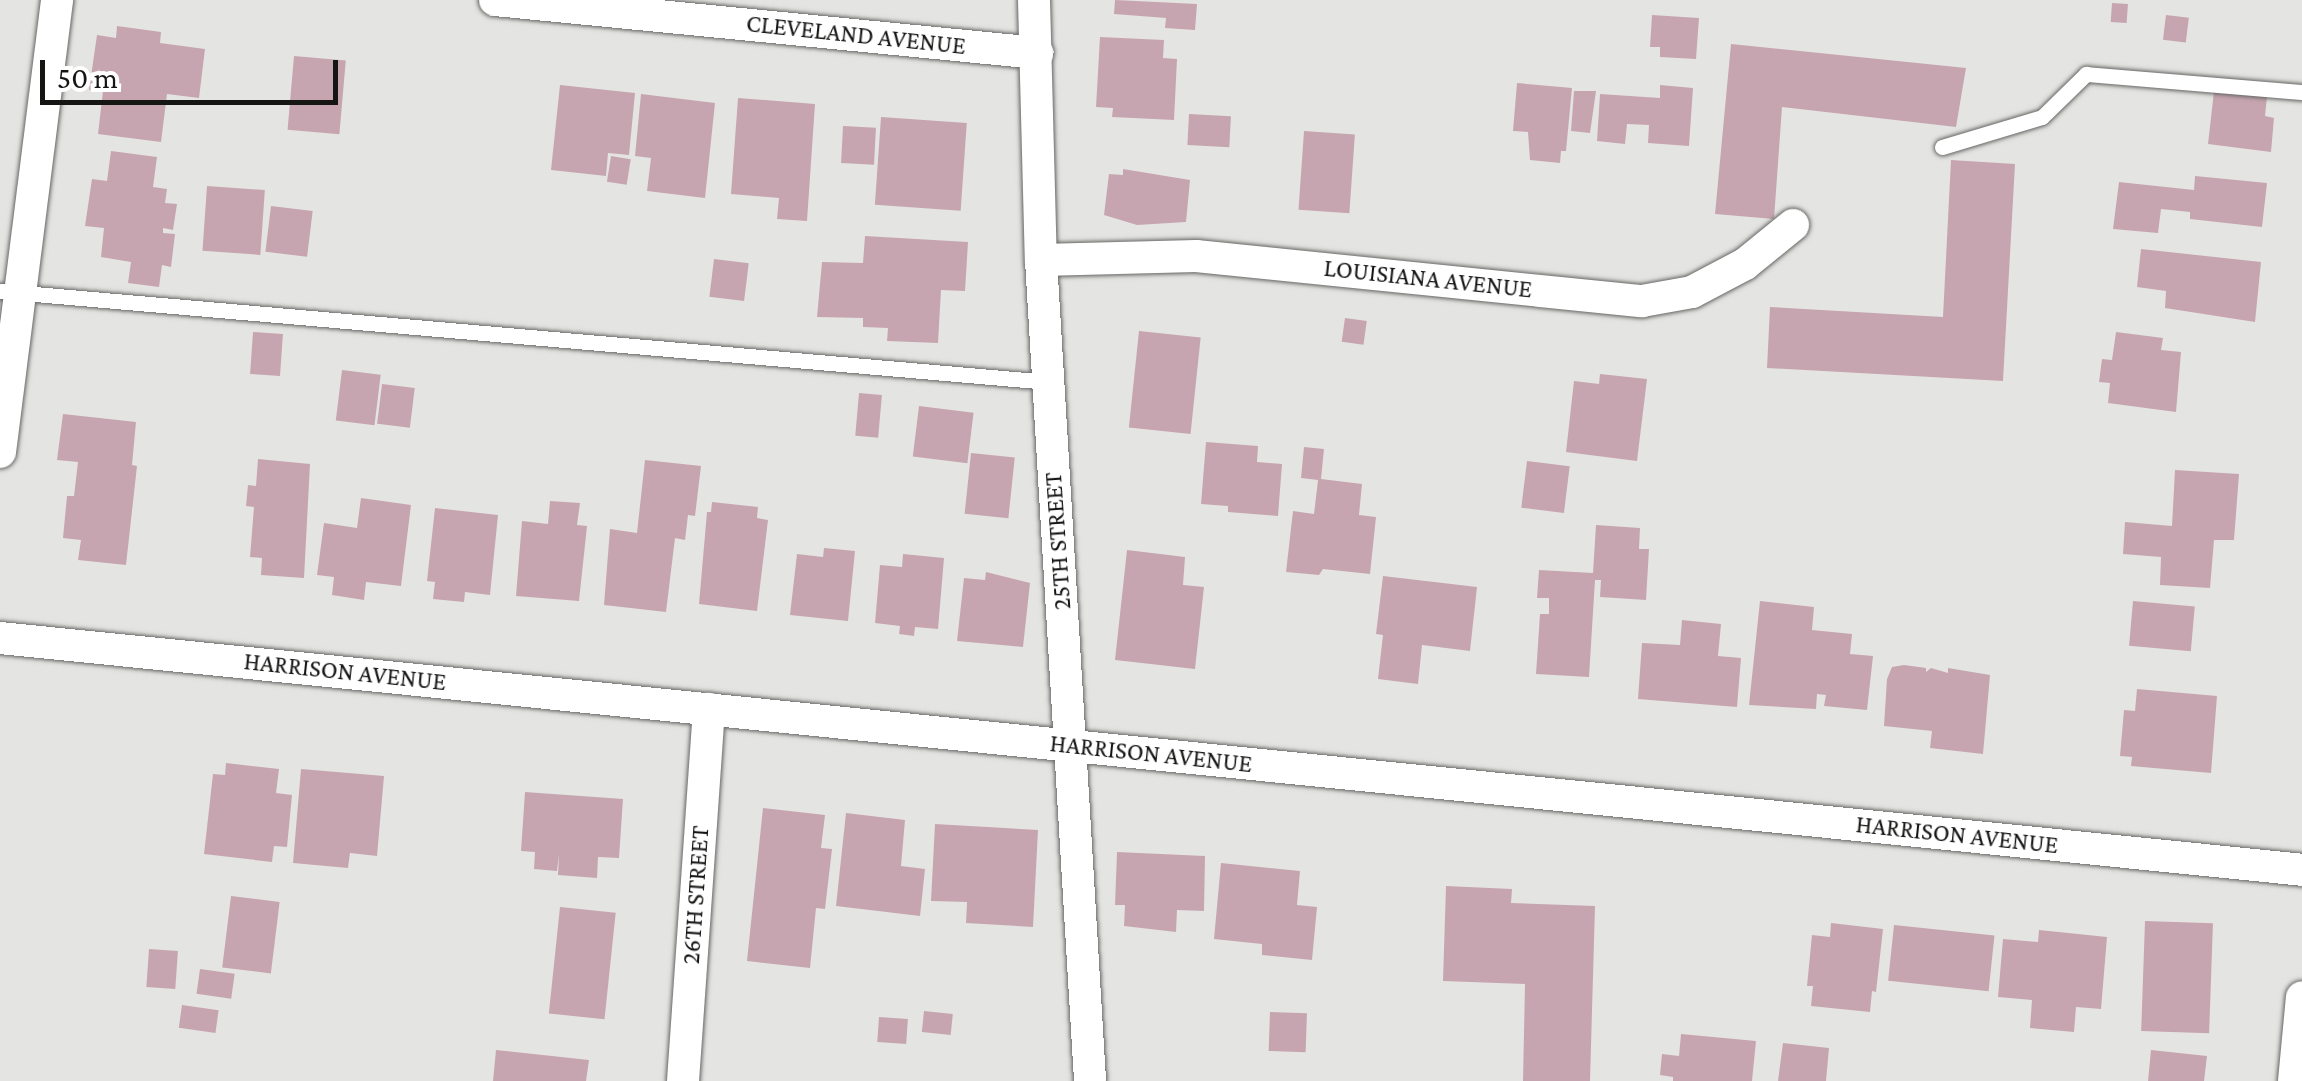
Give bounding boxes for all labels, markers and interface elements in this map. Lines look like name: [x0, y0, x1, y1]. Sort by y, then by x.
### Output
street label: CLEVELAND AVENUE: [745, 9, 967, 61]
scale bar: [45, 40, 342, 102]
text: 50 m: [57, 61, 118, 94]
street label: LOUISIANA AVENUE: [1322, 253, 1534, 305]
street label: 25TH STREET: [1038, 471, 1078, 611]
street label: HARRISON AVENUE: [242, 646, 448, 698]
street label: HARRISON AVENUE: [1048, 728, 1254, 780]
street label: HARRISON AVENUE: [1854, 809, 2060, 861]
street label: 26TH STREET: [676, 825, 716, 965]

